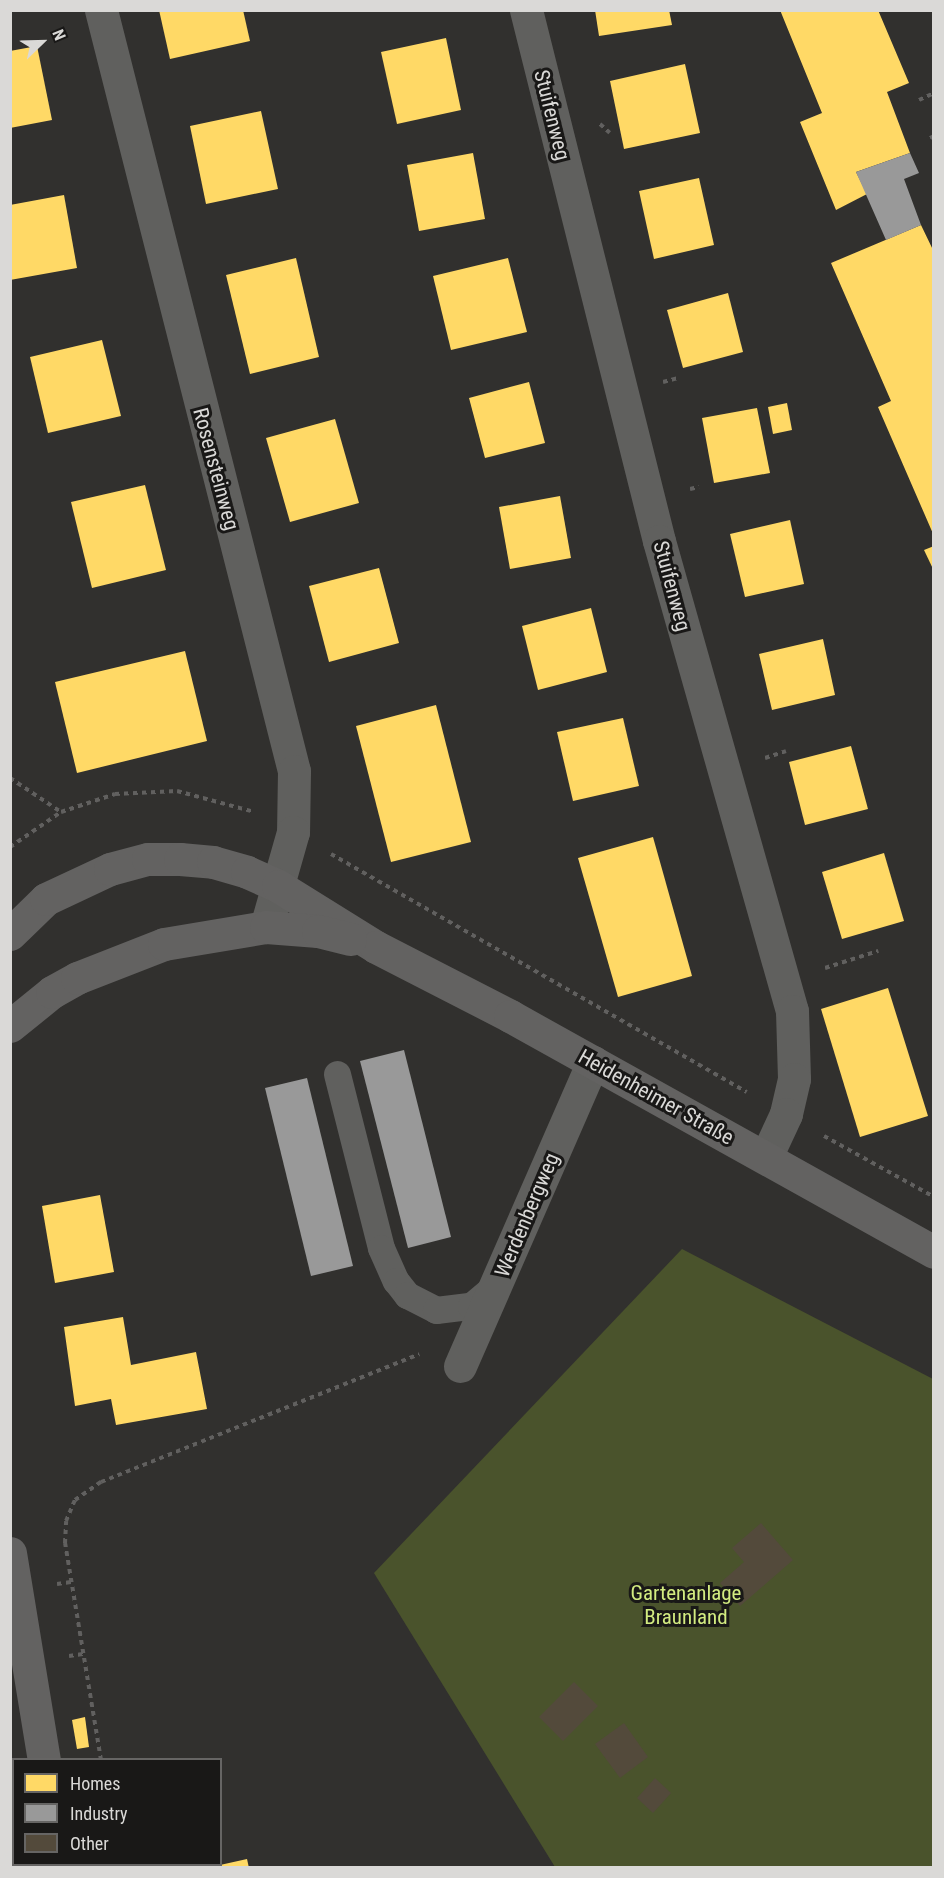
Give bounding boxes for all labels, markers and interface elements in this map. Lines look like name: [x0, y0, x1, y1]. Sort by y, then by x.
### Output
north arrow: [12, 12, 72, 72]
text: N: [48, 27, 70, 43]
street label: Stuifenweg: [529, 67, 575, 163]
street label: Rosensteinweg: [188, 405, 244, 533]
street label: Stuifenweg: [648, 538, 696, 634]
street label: Heidenheimer Straße: [574, 1044, 738, 1150]
street label: Werdenbergweg: [489, 1149, 565, 1281]
park label: Gartenanlage Braunland: [631, 1580, 741, 1630]
legend: [12, 1758, 222, 1866]
text: Homes: [70, 1773, 120, 1794]
text: Industry: [70, 1803, 128, 1824]
text: Other: [70, 1833, 109, 1854]

